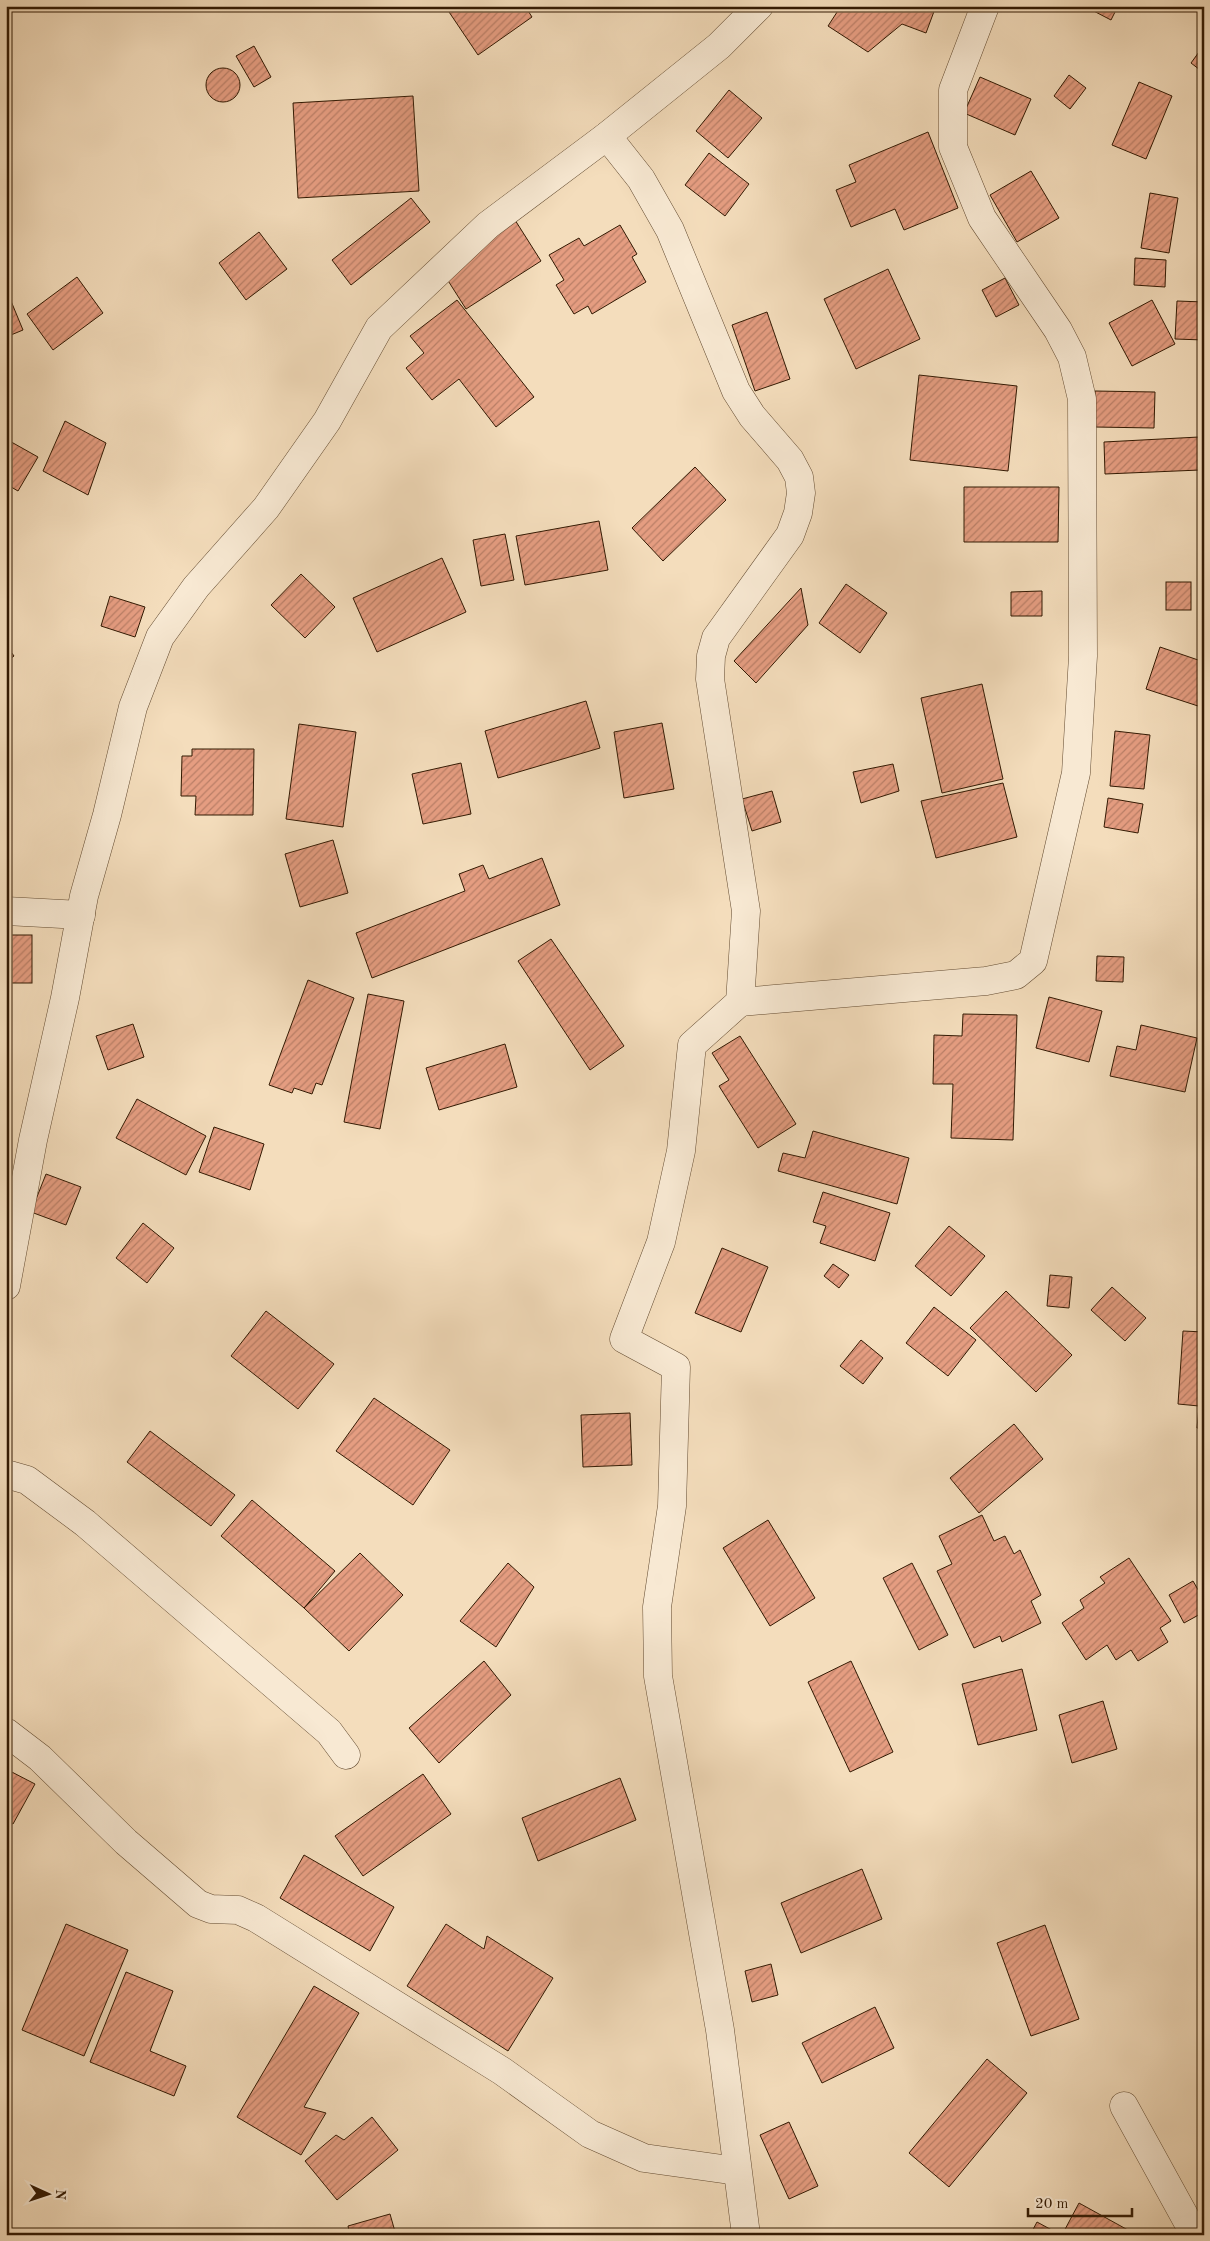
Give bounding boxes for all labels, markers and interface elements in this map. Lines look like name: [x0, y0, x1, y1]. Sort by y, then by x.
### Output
north arrow: [22, 2168, 72, 2218]
scale bar: [1028, 2186, 1131, 2218]
text: N: [53, 2189, 67, 2201]
text: 20 m: [1035, 2197, 1069, 2212]

